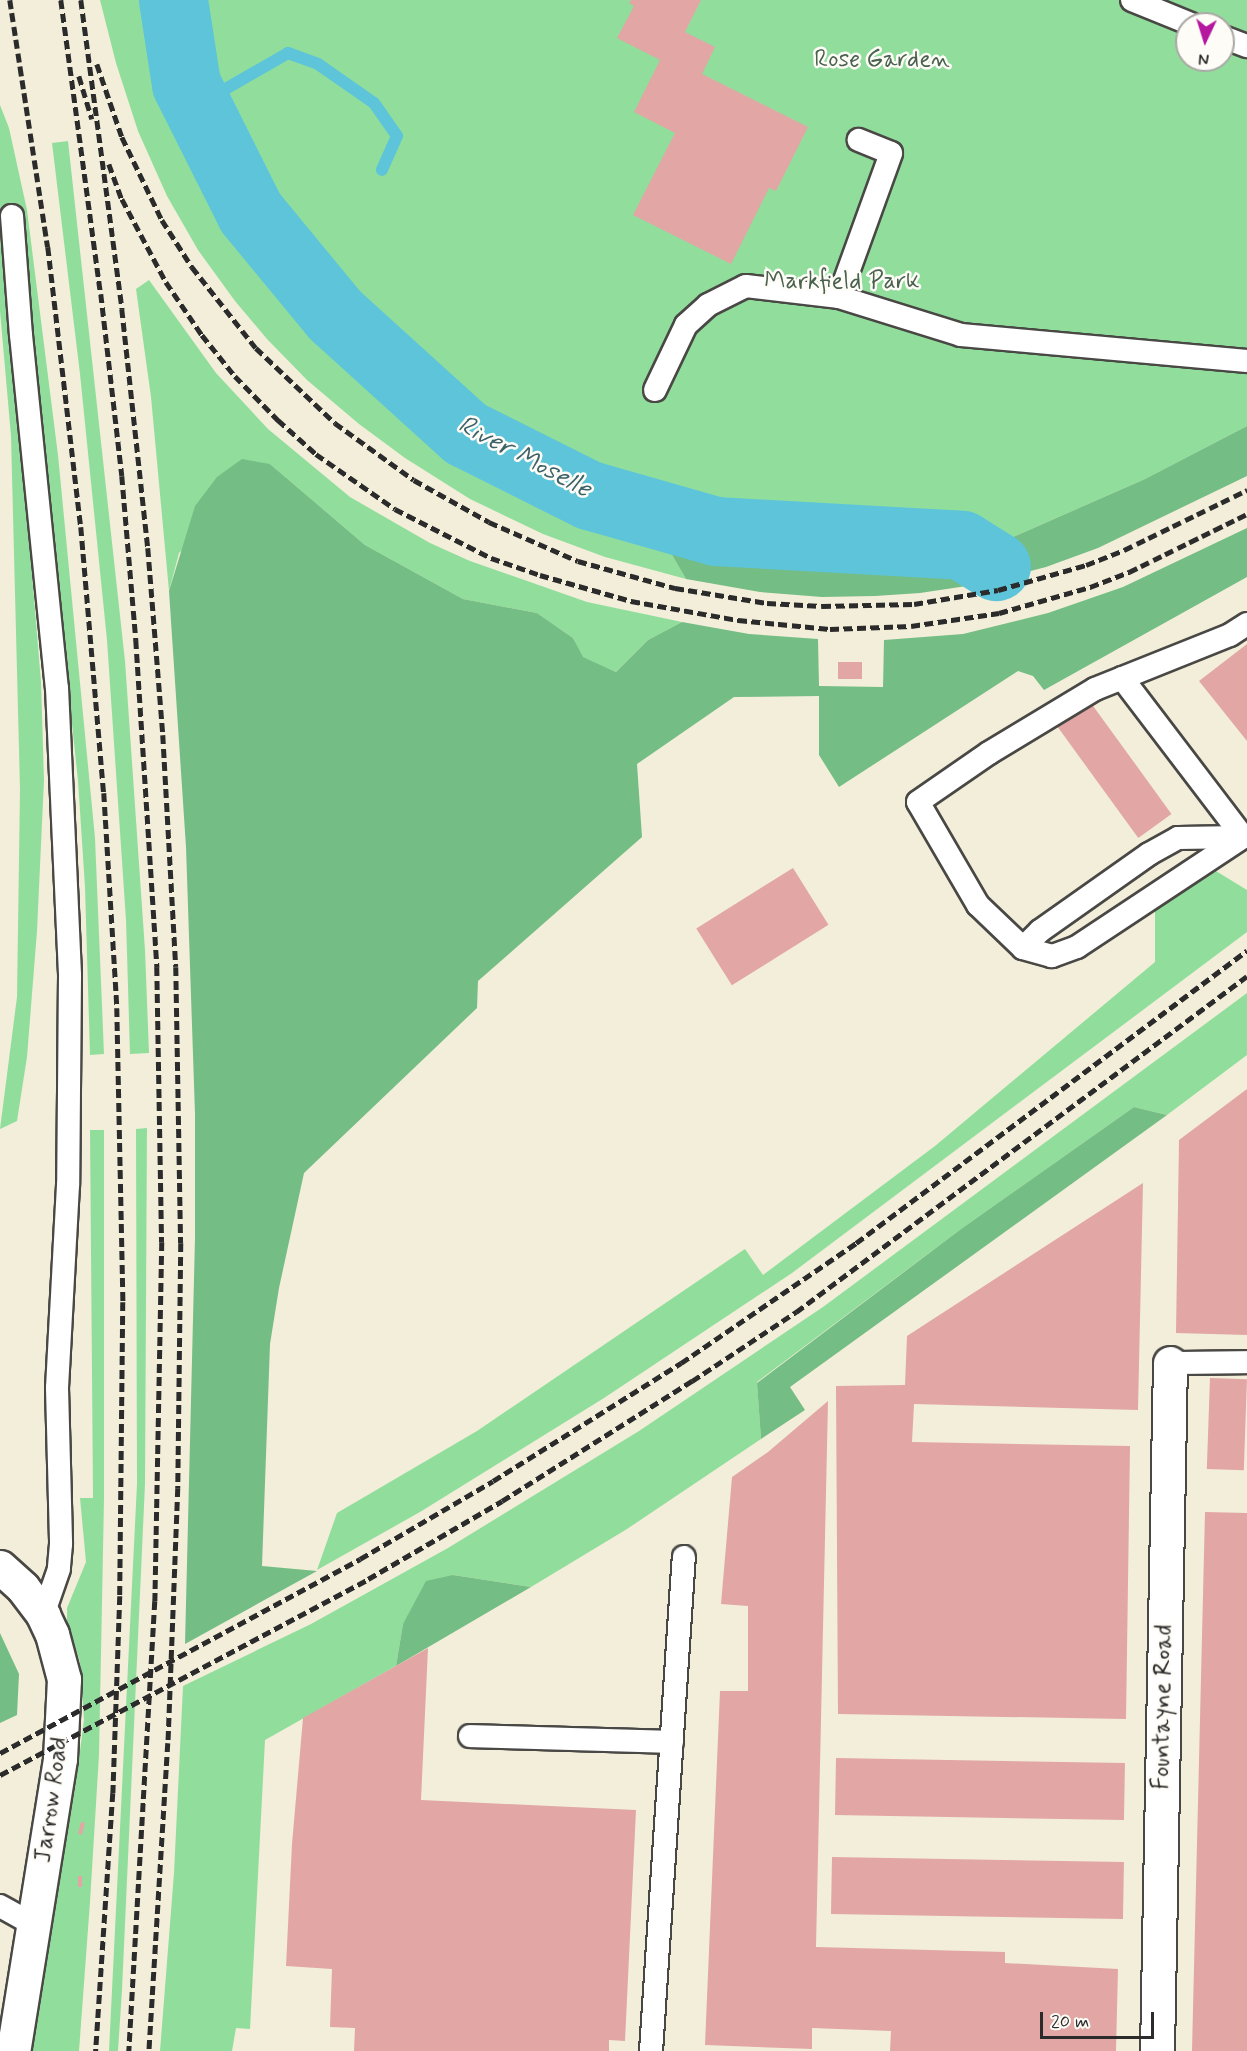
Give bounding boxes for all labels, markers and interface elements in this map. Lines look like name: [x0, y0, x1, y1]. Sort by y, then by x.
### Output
north arrow: [1175, 12, 1235, 72]
park label: Rose Garden: [820, 46, 944, 74]
text: N: [1198, 48, 1210, 69]
park label: Markfield Park: [766, 268, 918, 296]
water label: River Moselle: [452, 410, 596, 506]
street label: Fountayne Road: [1147, 1626, 1179, 1788]
street label: Jarrow Road: [29, 1735, 75, 1865]
scale bar: [1043, 2000, 1157, 2038]
text: 20 m: [1051, 2010, 1089, 2034]

